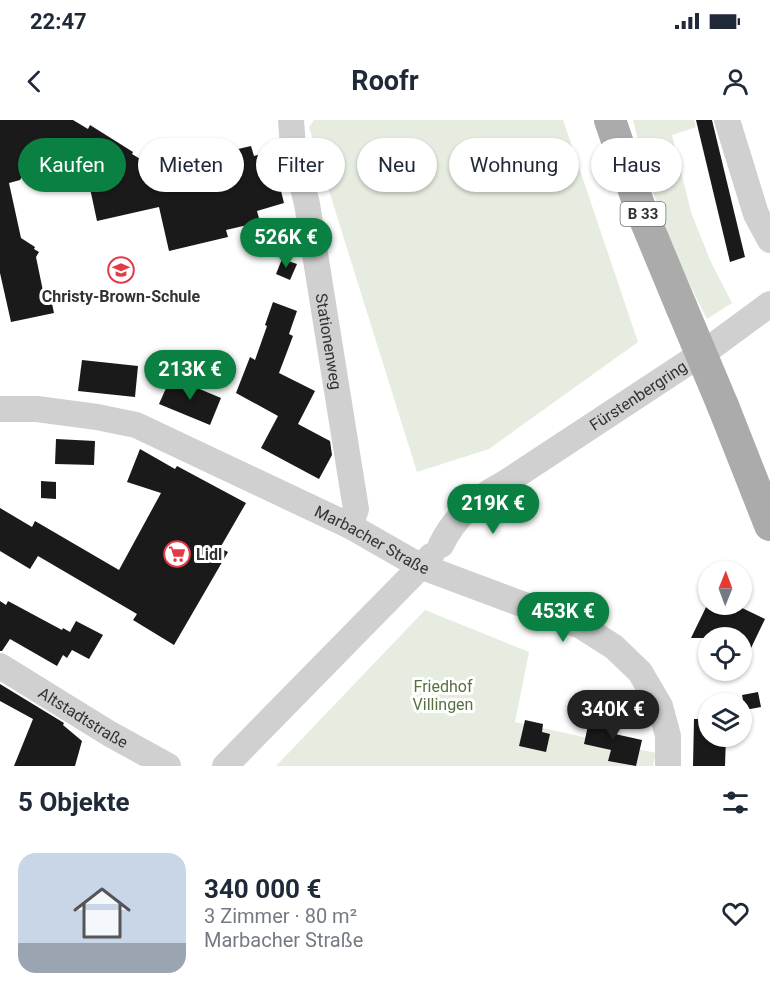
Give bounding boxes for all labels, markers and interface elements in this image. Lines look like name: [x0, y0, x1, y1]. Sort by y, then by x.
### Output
text: 22:47: [30, 9, 87, 34]
icon: back: [18, 65, 51, 98]
text: Roofr: [351, 65, 419, 97]
icon: person: [719, 65, 752, 98]
chip: Kaufen: [18, 138, 126, 192]
chip: Mieten: [138, 138, 244, 192]
chip: Filter: [256, 138, 345, 192]
chip: Neu: [357, 138, 437, 192]
chip: Wohnung: [449, 138, 579, 192]
chip: Haus: [591, 138, 682, 192]
road number: B 33: [620, 202, 666, 226]
pin: 526K €: [237, 218, 335, 269]
text: 526K €: [254, 225, 318, 249]
school or university icon: Christy-Brown-Schule: [106, 255, 136, 285]
place label: Christy-Brown-Schule: [42, 287, 201, 306]
street label: Stationenweg: [312, 292, 346, 391]
pin: 213K €: [141, 350, 239, 401]
street label: Fürstenbergring: [586, 356, 690, 434]
text: 213K €: [158, 357, 222, 381]
pin: 219K €: [444, 484, 542, 535]
text: 219K €: [461, 491, 525, 515]
street label: Marbacher Straße: [312, 501, 432, 578]
supermarket icon: Lidl: [162, 539, 192, 569]
place label: Lidl: [196, 545, 222, 564]
north arrow: [698, 561, 752, 615]
map controls: [698, 561, 752, 747]
pin: 453K €: [514, 592, 612, 643]
text: 453K €: [531, 599, 595, 623]
button: locate: [698, 627, 752, 681]
park label: Friedhof Villingen: [413, 677, 473, 714]
street label: Altstadtstraße: [35, 683, 132, 752]
pin: 340K €: [564, 690, 662, 741]
button: layers: [698, 693, 752, 747]
text: 340K €: [581, 697, 645, 721]
icon: filters: [719, 786, 752, 819]
text: 5 Objekte: [18, 787, 129, 817]
text: 340 000 €: [204, 874, 321, 904]
icon: home: [66, 877, 138, 949]
icon: heart: [719, 897, 752, 930]
text: 3 Zimmer · 80 m²: [204, 904, 357, 928]
text: Marbacher Straße: [204, 928, 363, 952]

